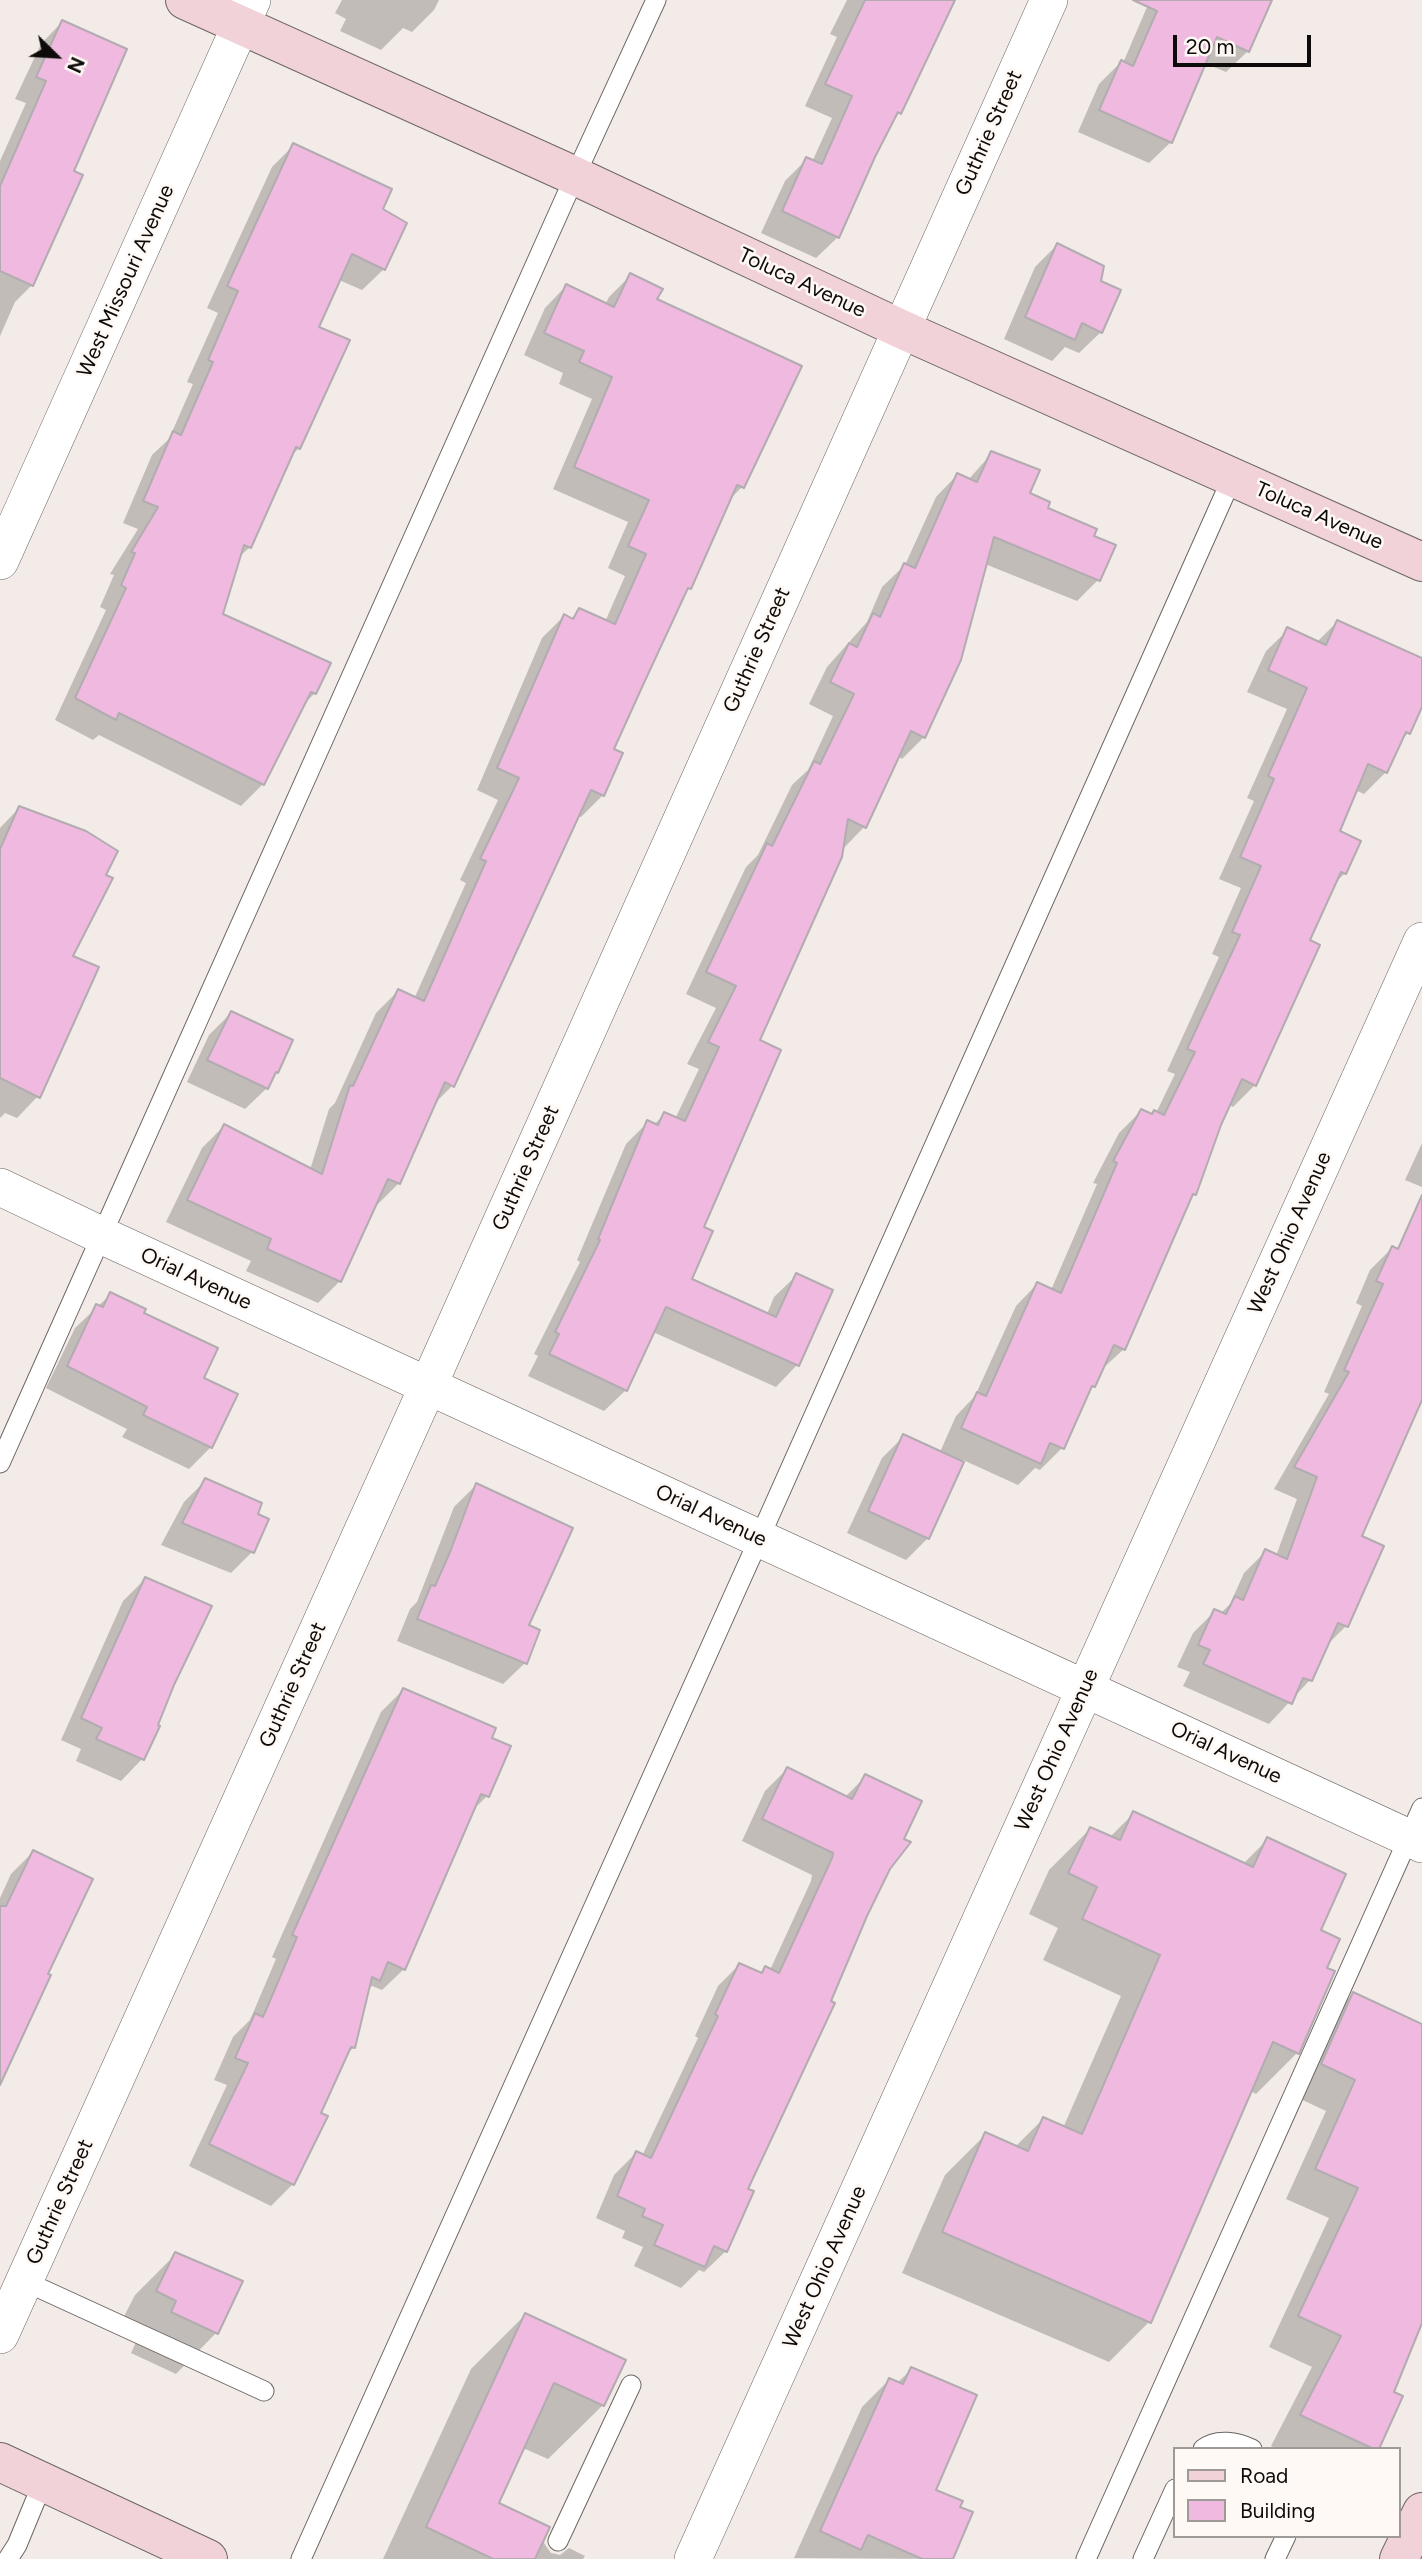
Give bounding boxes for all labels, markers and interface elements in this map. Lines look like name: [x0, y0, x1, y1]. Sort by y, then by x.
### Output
north arrow: [21, 21, 91, 91]
scale bar: [1177, 21, 1315, 65]
text: 20 m: [1186, 34, 1234, 59]
text: N: [62, 53, 89, 76]
street label: Guthrie Street: [950, 66, 1028, 200]
street label: West Missouri Avenue: [72, 181, 180, 381]
street label: Toluca Avenue: [735, 243, 869, 323]
street label: Toluca Avenue: [1251, 477, 1387, 555]
street label: Guthrie Street: [718, 583, 796, 717]
street label: Guthrie Street: [487, 1101, 565, 1235]
street label: West Ohio Avenue: [1243, 1148, 1337, 1318]
street label: Orial Avenue: [136, 1242, 256, 1316]
street label: Orial Avenue: [651, 1479, 771, 1553]
street label: Guthrie Street: [254, 1618, 332, 1752]
street label: West Ohio Avenue: [1010, 1665, 1104, 1835]
street label: Orial Avenue: [1166, 1716, 1286, 1790]
street label: Guthrie Street: [21, 2135, 99, 2269]
street label: West Ohio Avenue: [778, 2182, 872, 2352]
legend: [1174, 2447, 1401, 2538]
text: Road: [1240, 2463, 1288, 2488]
text: Building: [1240, 2498, 1315, 2523]

